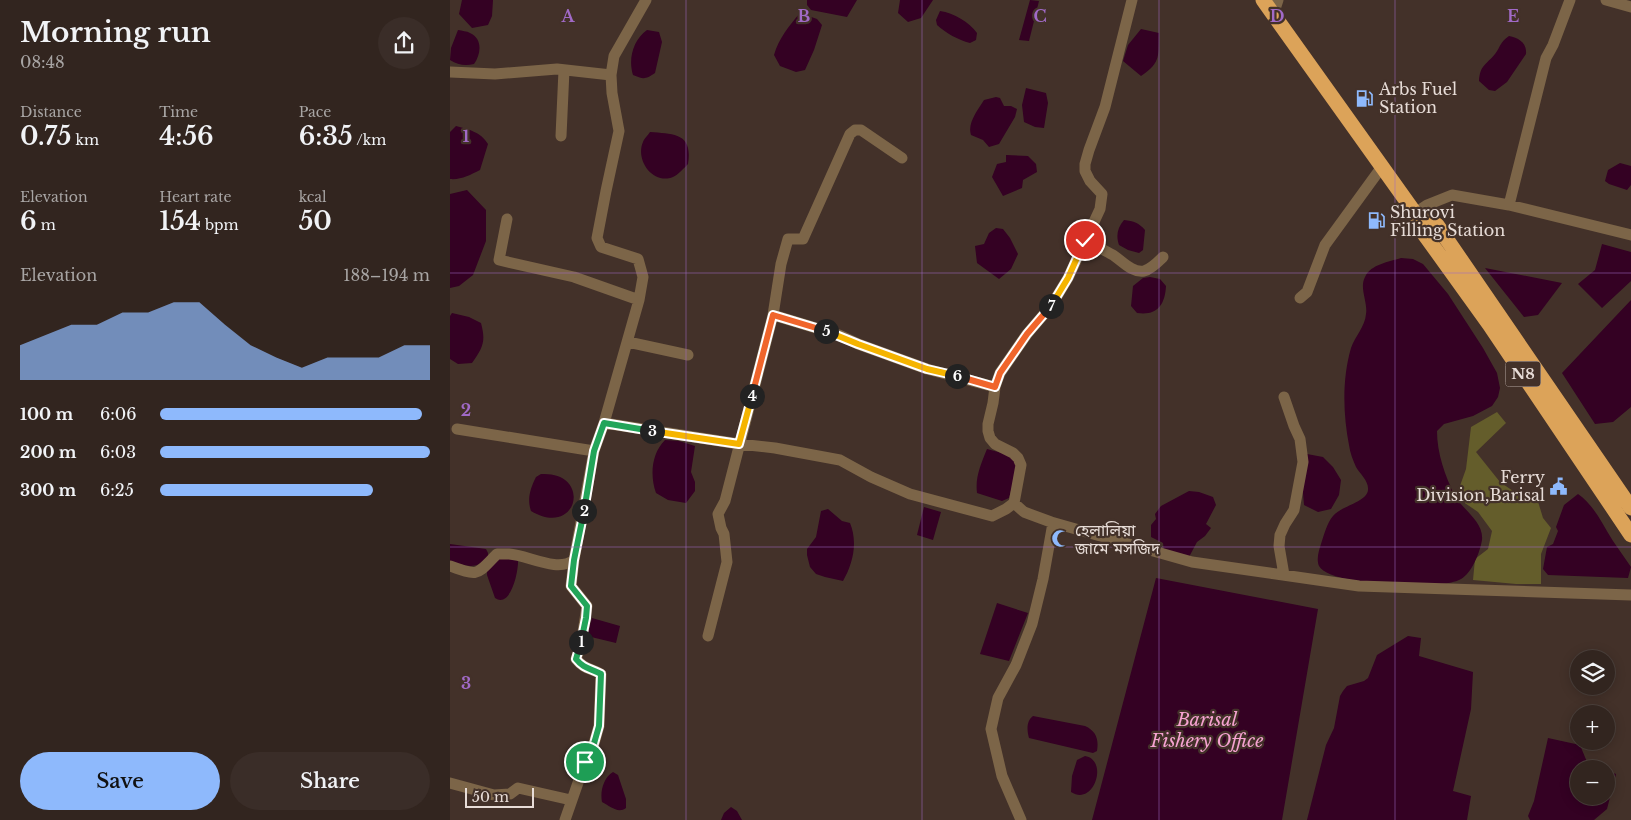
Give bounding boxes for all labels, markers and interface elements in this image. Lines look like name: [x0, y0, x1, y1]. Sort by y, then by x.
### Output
text: A: [561, 6, 576, 26]
text: B: [798, 6, 811, 26]
text: C: [1033, 6, 1047, 26]
text: D: [1270, 6, 1284, 26]
text: E: [1507, 6, 1519, 26]
text: Morning run: [20, 15, 211, 50]
button: share: [378, 17, 430, 69]
text: 08:48: [20, 52, 65, 72]
place label: Arbs Fuel Station: [1378, 79, 1457, 117]
fuel station icon: Arbs Fuel Station: [1355, 88, 1375, 108]
text: Distance: [20, 103, 82, 121]
text: Time: [159, 103, 198, 121]
text: Pace: [299, 103, 331, 121]
text: 0.75: [20, 121, 71, 152]
text: 4:56: [159, 121, 214, 152]
text: 6:35: [299, 121, 353, 152]
text: 1: [463, 126, 470, 146]
text: km: [71, 131, 99, 149]
text: /km: [353, 131, 386, 149]
text: Elevation: [20, 188, 88, 206]
text: Heart rate: [159, 188, 231, 206]
text: kcal: [299, 188, 327, 206]
place label: Shurovi Filling Station: [1390, 202, 1505, 240]
text: 6: [20, 206, 37, 237]
text: 154: [159, 206, 201, 237]
text: 50: [299, 206, 332, 237]
fuel station icon: Shurovi Filling Station: [1366, 211, 1386, 231]
text: m: [37, 216, 56, 234]
text: bpm: [201, 216, 239, 234]
pin: [1064, 219, 1106, 261]
icon: check: [1071, 226, 1099, 254]
text: Elevation: [20, 265, 97, 285]
text: 188–194 m: [343, 265, 430, 285]
pin: 7: [1038, 294, 1064, 318]
text: 7: [1048, 297, 1055, 315]
pin: 5: [814, 318, 838, 344]
text: 5: [822, 322, 831, 340]
road number: N8: [1506, 362, 1540, 386]
pin: 6: [944, 364, 970, 388]
text: 6: [953, 367, 962, 385]
pin: 4: [740, 384, 764, 408]
text: 4: [748, 387, 757, 405]
text: 2: [461, 400, 471, 420]
text: 100 m: [20, 404, 73, 424]
text: 6:06: [100, 404, 137, 424]
pin: 3: [640, 418, 664, 444]
text: 3: [648, 422, 657, 440]
text: 200 m: [20, 442, 77, 462]
text: 6:03: [100, 442, 136, 462]
place label: Ferry Division,Barisal: [1416, 467, 1546, 505]
public building icon: Ferry Division,Barisal: [1549, 476, 1569, 496]
text: 300 m: [20, 480, 76, 500]
text: 6:25: [100, 480, 134, 500]
pin: 2: [572, 498, 596, 524]
text: 2: [580, 502, 589, 520]
place label: হেলালিয়া জামে মসজিদ: [1074, 520, 1161, 558]
mosque icon: হেলালিয়া জামে মসজিদ: [1051, 529, 1071, 549]
pin: 1: [568, 630, 594, 654]
text: 1: [578, 633, 585, 651]
map controls: [1570, 650, 1615, 805]
button: layers: [1570, 650, 1615, 695]
text: 3: [461, 673, 471, 693]
button: +: [1570, 705, 1615, 750]
water label: Barisal Fishery Office: [1150, 709, 1263, 752]
pin: [564, 741, 606, 783]
icon: arrive: [571, 748, 599, 776]
button: Save: [20, 752, 220, 810]
button: Share: [230, 752, 430, 810]
button: −: [1570, 760, 1615, 805]
scale bar: [465, 785, 534, 808]
text: 50 m: [472, 788, 509, 806]

